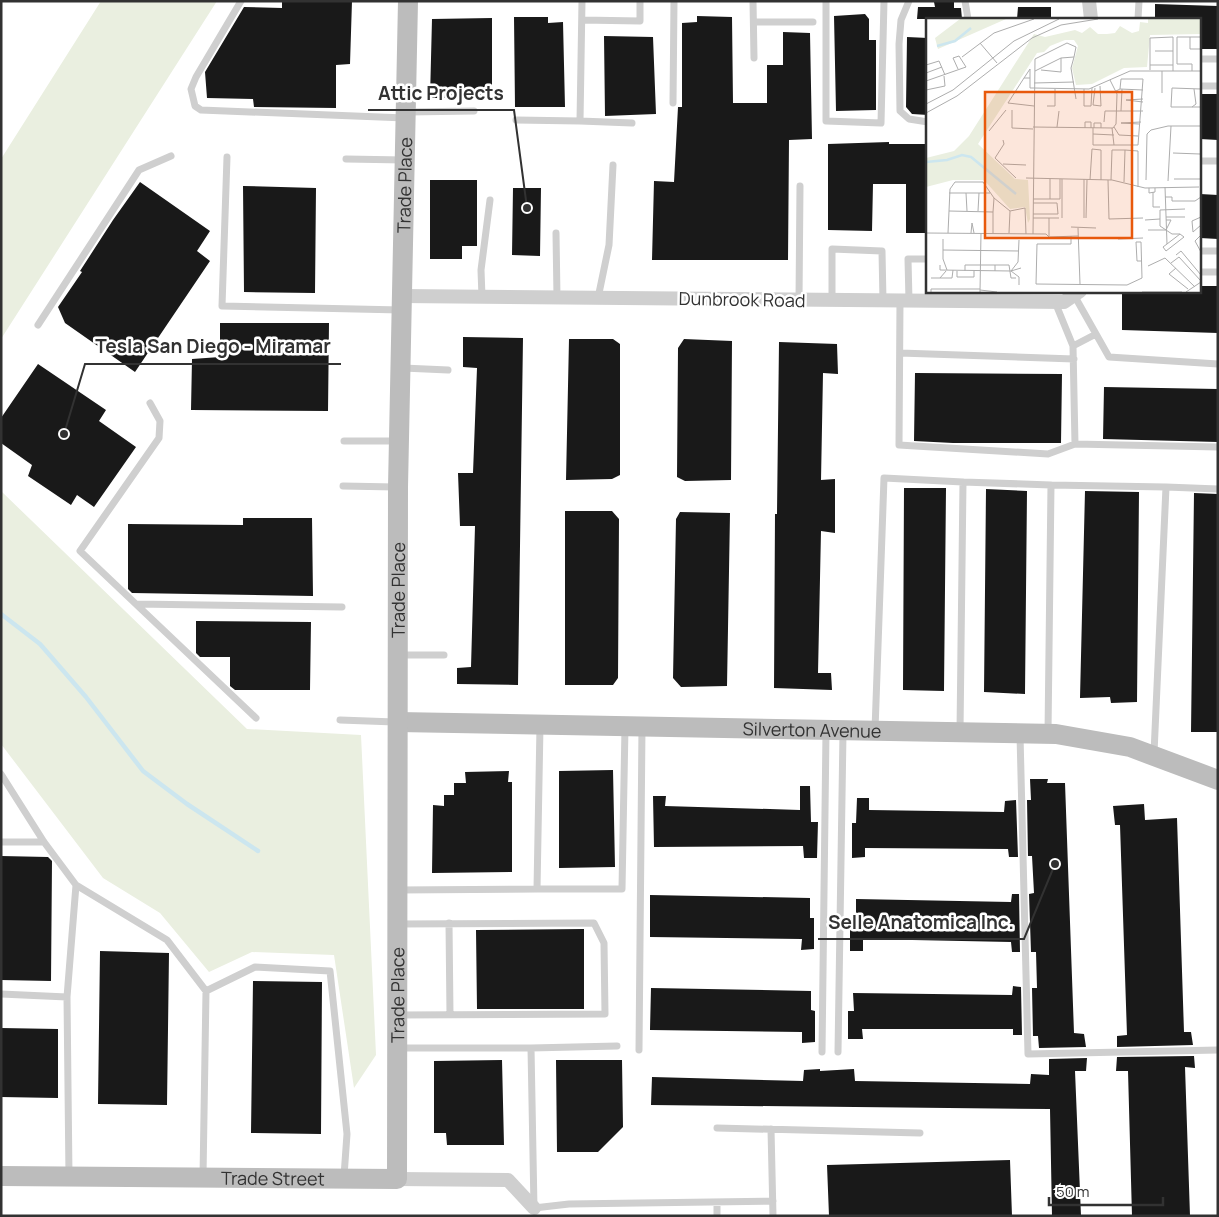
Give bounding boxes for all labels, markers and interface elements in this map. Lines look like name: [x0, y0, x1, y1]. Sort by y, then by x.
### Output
inset map: [926, 18, 1202, 292]
callout: Attic Projects: [368, 76, 514, 110]
text: Attic Projects: [378, 80, 504, 106]
street label: Trade Place: [391, 137, 417, 233]
street label: Dunbrook Road: [678, 286, 806, 312]
callout: Tesla San Diego - Miramar: [85, 330, 341, 364]
text: Tesla San Diego - Miramar: [95, 333, 331, 359]
street label: Trade Place: [386, 542, 410, 638]
street label: Silverton Avenue: [742, 716, 882, 743]
callout: Selle Anatomica Inc.: [818, 905, 1024, 939]
text: Selle Anatomica Inc.: [828, 909, 1014, 935]
street label: Trade Place: [385, 947, 409, 1043]
street label: Trade Street: [221, 1166, 325, 1190]
scale bar: [1049, 1174, 1163, 1206]
text: 50 m: [1056, 1181, 1090, 1202]

